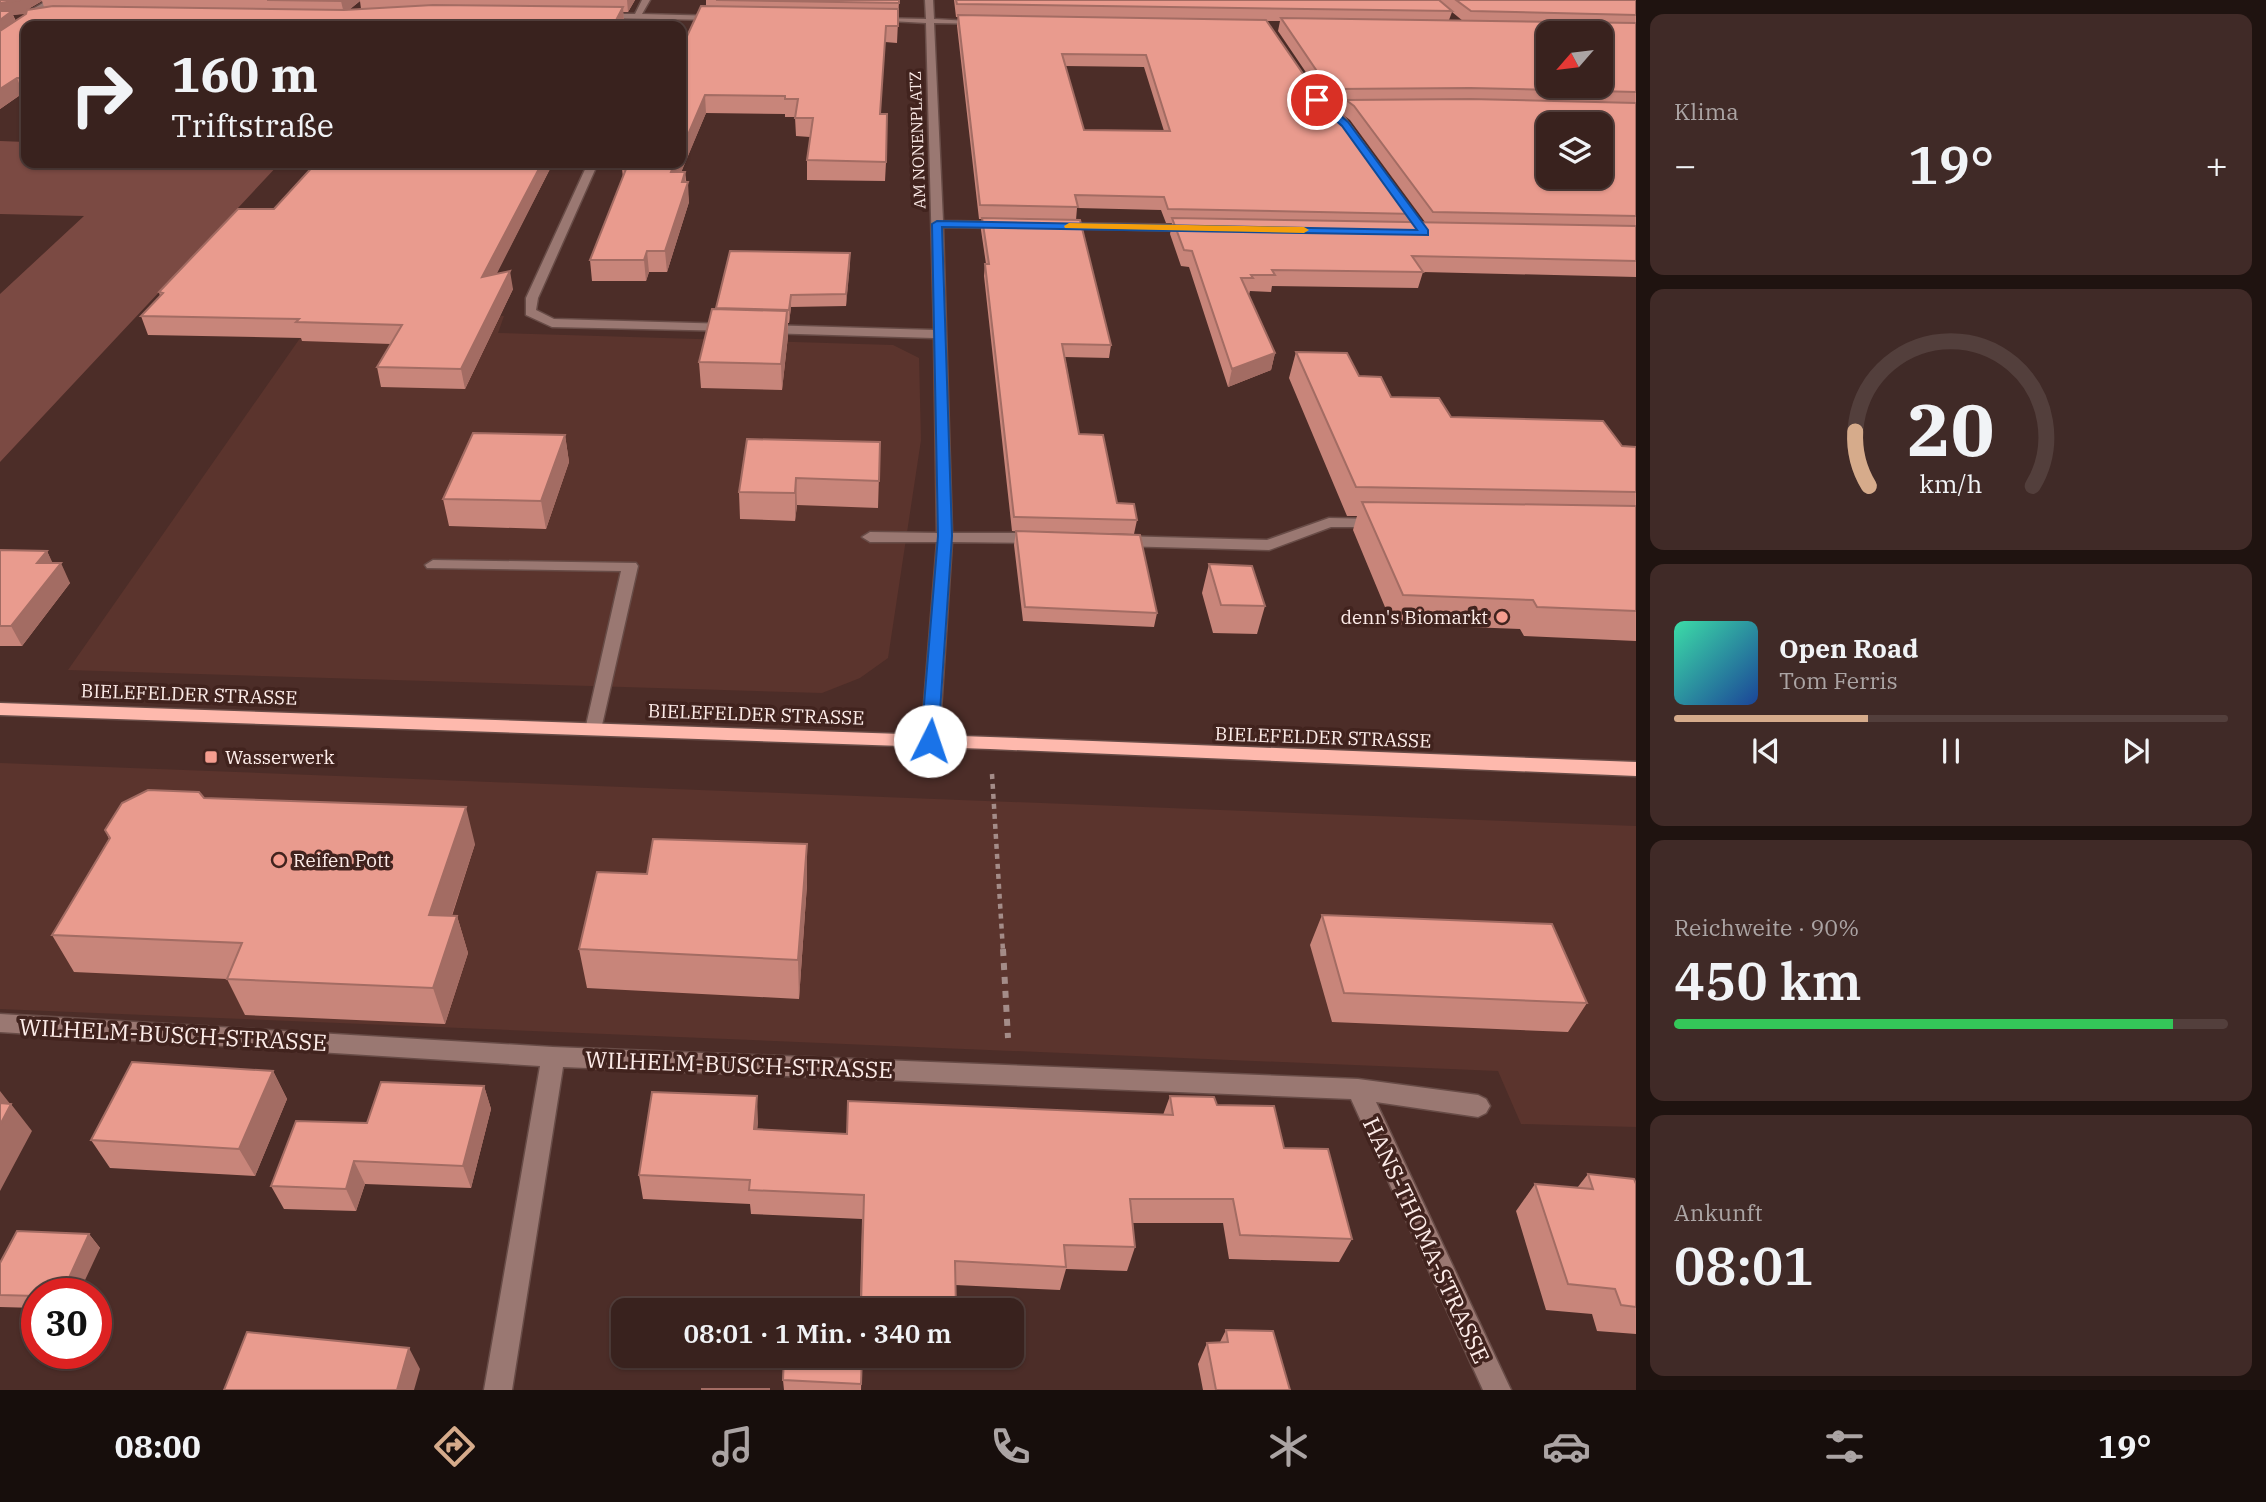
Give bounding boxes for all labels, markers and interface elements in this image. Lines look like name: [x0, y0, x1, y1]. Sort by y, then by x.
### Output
north arrow: [1536, 21, 1614, 98]
map controls: [1536, 21, 1613, 189]
text: 160 m: [171, 42, 318, 105]
icon: right: [56, 49, 147, 140]
pin: [1287, 70, 1347, 130]
street label: AM NONENPLATZ: [905, 71, 929, 209]
icon: arrive: [1298, 81, 1336, 119]
text: Klima: [1674, 96, 1739, 126]
text: Triftstraße: [171, 104, 334, 146]
button: layers: [1536, 112, 1613, 189]
text: 19°: [1908, 131, 1994, 198]
text: −: [1674, 140, 1697, 189]
text: +: [2205, 140, 2228, 189]
text: 20: [1907, 381, 1995, 476]
text: km/h: [1919, 467, 1983, 500]
place label: denn's Biomarkt: [1341, 605, 1488, 629]
marker: denn's Biomarkt: [1494, 609, 1510, 625]
text: Open Road: [1779, 631, 1918, 665]
text: Tom Ferris: [1779, 665, 1898, 695]
street label: BIELEFELDER STRASSE: [80, 678, 298, 710]
street label: BIELEFELDER STRASSE: [647, 698, 865, 730]
position arrow: [893, 704, 967, 778]
street label: BIELEFELDER STRASSE: [1214, 721, 1432, 753]
icon: previous: [1747, 732, 1785, 770]
icon: pause: [1932, 732, 1970, 770]
icon: next: [2117, 732, 2155, 770]
place label: Wasserwerk: [225, 745, 335, 769]
marker: Wasserwerk: [203, 749, 219, 765]
place label: Reifen Pott: [293, 848, 390, 872]
marker: Reifen Pott: [271, 852, 287, 868]
text: Reichweite · 90%: [1674, 912, 1859, 942]
text: 450 km: [1674, 947, 1862, 1014]
street label: WILHELM-BUSCH-STRASSE: [18, 1011, 328, 1057]
street label: WILHELM-BUSCH-STRASSE: [584, 1044, 894, 1084]
street label: HANS-THOMA-STRASSE: [1357, 1112, 1497, 1368]
text: Ankunft: [1674, 1197, 1763, 1227]
text: 08:01: [1674, 1232, 1814, 1299]
speed limit sign: 30: [21, 1278, 112, 1369]
text: 08:01 · 1 Min. · 340 m: [684, 1316, 951, 1350]
icon: directions: [430, 1422, 479, 1471]
icon: music: [708, 1422, 757, 1471]
icon: phone: [986, 1422, 1035, 1471]
icon: climate: [1264, 1422, 1313, 1471]
icon: car: [1542, 1422, 1591, 1471]
icon: filters: [1820, 1422, 1869, 1471]
text: 08:00: [115, 1425, 201, 1467]
text: 19°: [2098, 1425, 2151, 1467]

